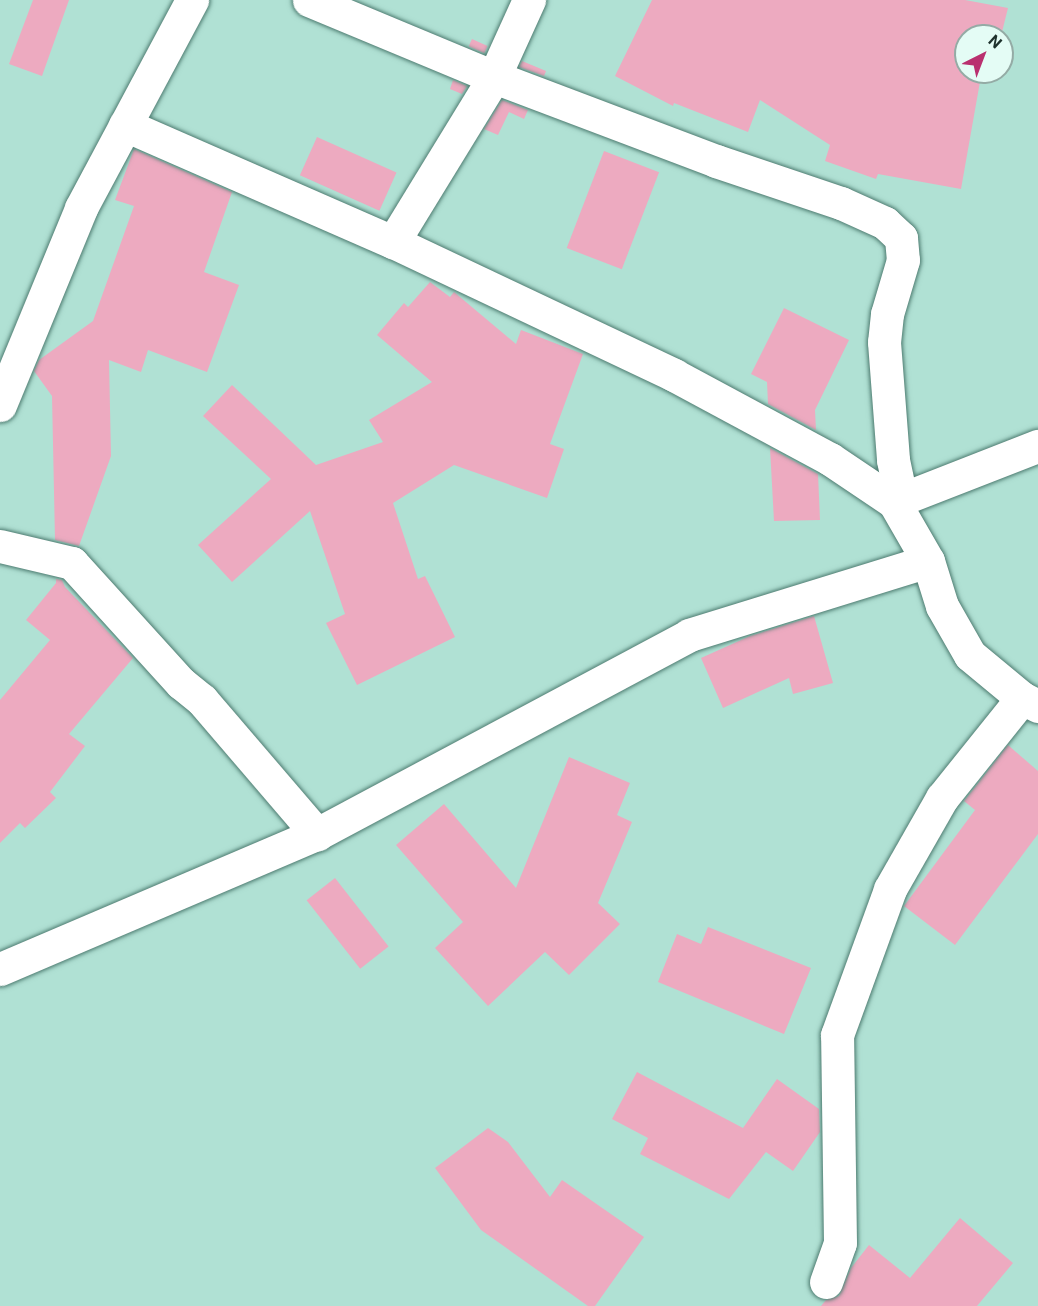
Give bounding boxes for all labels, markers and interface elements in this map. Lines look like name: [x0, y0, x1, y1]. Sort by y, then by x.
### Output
north arrow: [954, 24, 1014, 84]
text: N: [984, 31, 1006, 53]

